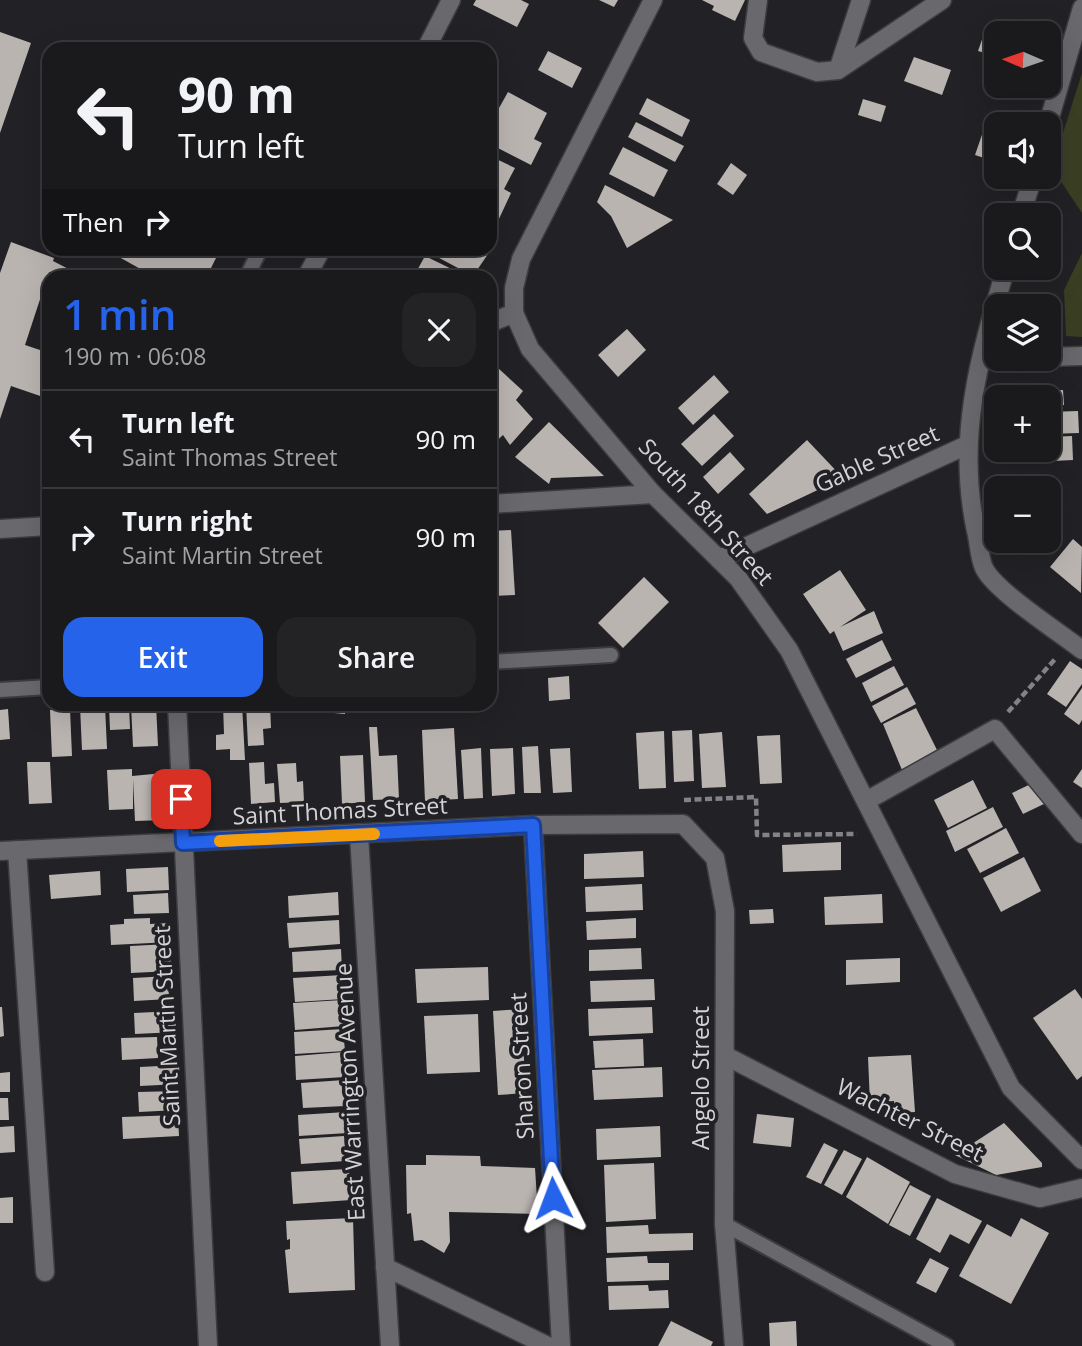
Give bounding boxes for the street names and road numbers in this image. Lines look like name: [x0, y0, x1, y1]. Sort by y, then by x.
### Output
street label: Gable Street: [810, 417, 944, 500]
street label: South 18th Street: [632, 431, 781, 592]
street label: Saint Thomas Street: [232, 788, 448, 832]
street label: Saint Martin Street: [145, 925, 187, 1127]
street label: East Warrington Avenue: [326, 962, 372, 1222]
street label: Sharon Street: [501, 992, 541, 1140]
street label: Angelo Street: [684, 1006, 716, 1150]
street label: Wachter Street: [832, 1070, 989, 1169]

